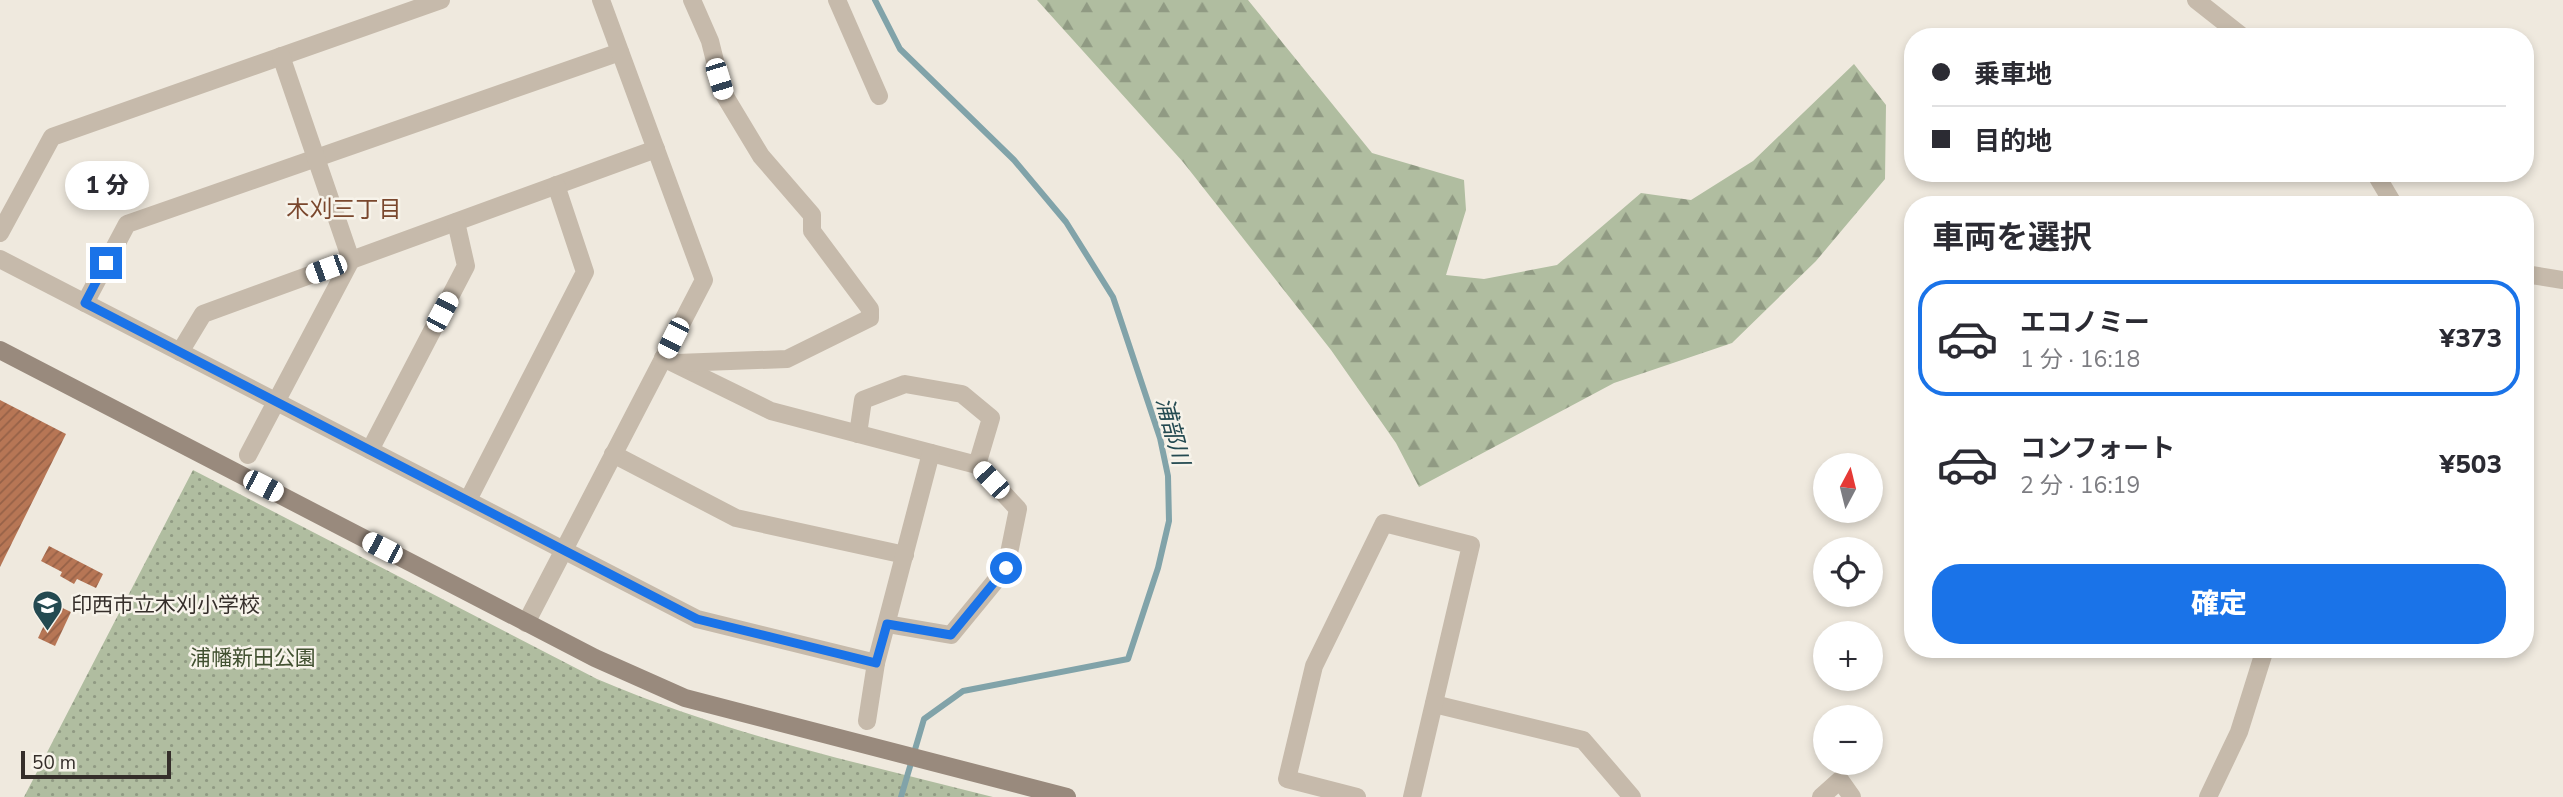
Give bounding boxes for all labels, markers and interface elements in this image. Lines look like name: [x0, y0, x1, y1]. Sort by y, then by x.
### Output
car: [703, 56, 736, 102]
text: 乗車地: [1974, 57, 2052, 92]
text: 目的地: [1974, 124, 2052, 159]
callout: 1 分: [64, 162, 148, 210]
text: 1 分: [85, 170, 129, 201]
district label: 木刈三丁目: [287, 194, 402, 225]
text: 車両を選択: [1932, 216, 2092, 259]
route end: [90, 247, 122, 279]
car: [303, 252, 350, 286]
car: [423, 289, 462, 335]
text: エコノミー: [2020, 305, 2150, 340]
icon: car: [1936, 307, 1999, 370]
car: [655, 315, 692, 361]
text: ¥373: [2440, 321, 2502, 356]
text: 1 分 · 16:18: [2020, 344, 2140, 375]
water label: 浦部川: [1149, 394, 1197, 471]
text: コンフォート: [2020, 431, 2175, 466]
icon: car: [1936, 433, 1999, 496]
text: ¥503: [2440, 447, 2502, 482]
north arrow: [1813, 453, 1883, 523]
map controls: [1813, 453, 1883, 775]
car: [969, 457, 1014, 503]
car: [240, 467, 287, 505]
text: 2 分 · 16:19: [2020, 470, 2140, 501]
car: [359, 529, 406, 567]
button: locate: [1813, 537, 1883, 607]
route start: [990, 552, 1022, 584]
button: 確定: [1932, 564, 2506, 644]
school or university icon: 印西市立木刈小学校: [31, 588, 65, 632]
place label: 印西市立木刈小学校: [71, 591, 260, 619]
button: +: [1813, 621, 1883, 691]
park label: 浦幡新田公園: [190, 644, 316, 672]
button: −: [1813, 705, 1883, 775]
scale bar: [21, 748, 172, 780]
text: 50 m: [32, 750, 76, 776]

